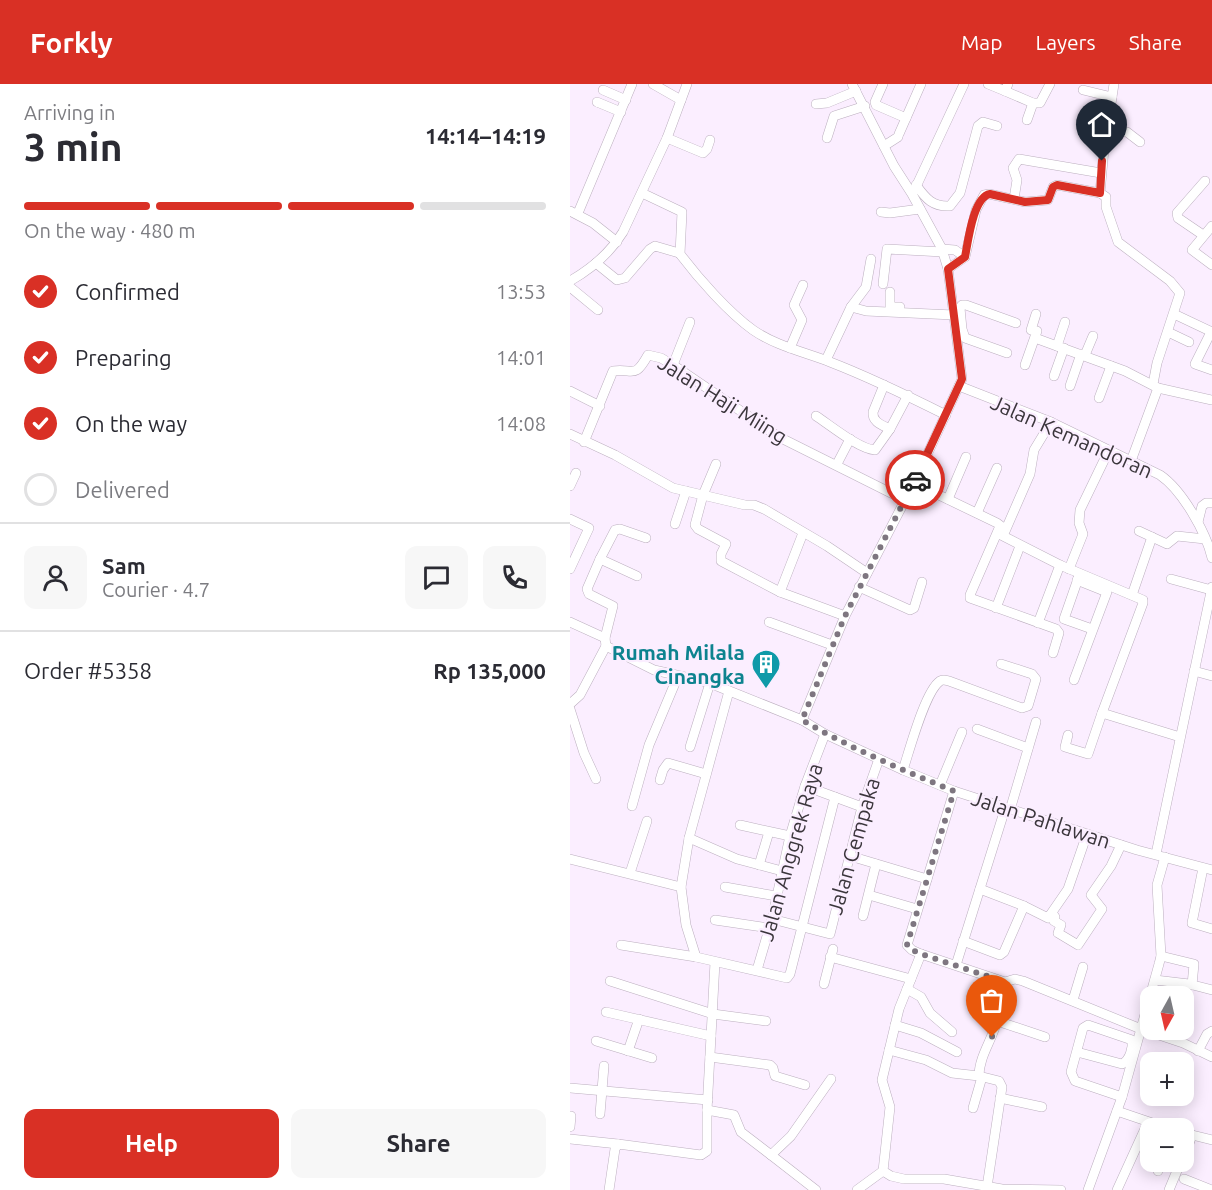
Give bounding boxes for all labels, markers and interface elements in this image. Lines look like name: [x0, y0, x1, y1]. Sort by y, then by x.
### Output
text: Forkly: [30, 27, 113, 58]
text: Map: [961, 30, 1002, 54]
text: Layers: [1035, 30, 1096, 54]
text: Share: [1129, 30, 1182, 54]
pin: [1076, 99, 1127, 161]
text: Arriving in: [24, 101, 115, 124]
icon: home: [1085, 108, 1118, 141]
text: 14:14–14:19: [425, 123, 546, 148]
text: 3 min: [24, 125, 123, 168]
text: On the way · 480 m: [24, 219, 196, 242]
icon: check: [24, 275, 57, 308]
text: Confirmed: [75, 279, 180, 304]
text: 13:53: [496, 280, 546, 303]
icon: check: [24, 341, 57, 374]
text: Preparing: [75, 345, 172, 370]
text: 14:01: [496, 346, 546, 369]
street label: Jalan Haji Miing: [654, 350, 792, 448]
street label: Jalan Kemandoran: [987, 390, 1157, 482]
icon: check: [24, 407, 57, 440]
text: On the way: [75, 411, 187, 436]
text: 14:08: [496, 412, 546, 435]
courier: [885, 450, 945, 510]
icon: car: [899, 464, 932, 497]
text: Delivered: [75, 477, 170, 502]
button: person: [24, 546, 87, 609]
button: chat: [405, 546, 468, 609]
button: phone: [483, 546, 546, 609]
text: Sam: [102, 553, 146, 578]
text: Courier · 4.7: [102, 578, 210, 601]
place label: Rumah Milala Cinangka: [612, 640, 745, 688]
building icon: Rumah Milala Cinangka: [750, 648, 782, 690]
text: Order #5358: [24, 658, 152, 683]
text: Rp 135,000: [433, 658, 546, 683]
street label: Jalan Anggrek Raya: [753, 760, 827, 944]
street label: Jalan Cempaka: [822, 775, 884, 917]
street label: Jalan Pahlawan: [968, 785, 1114, 853]
pin: [966, 975, 1017, 1037]
icon: bag: [975, 984, 1008, 1017]
north arrow: [1140, 986, 1194, 1040]
map controls: [1140, 986, 1194, 1172]
button: +: [1140, 1052, 1194, 1106]
button: Help: [24, 1109, 279, 1178]
button: Share: [291, 1109, 546, 1178]
button: −: [1140, 1118, 1194, 1172]

